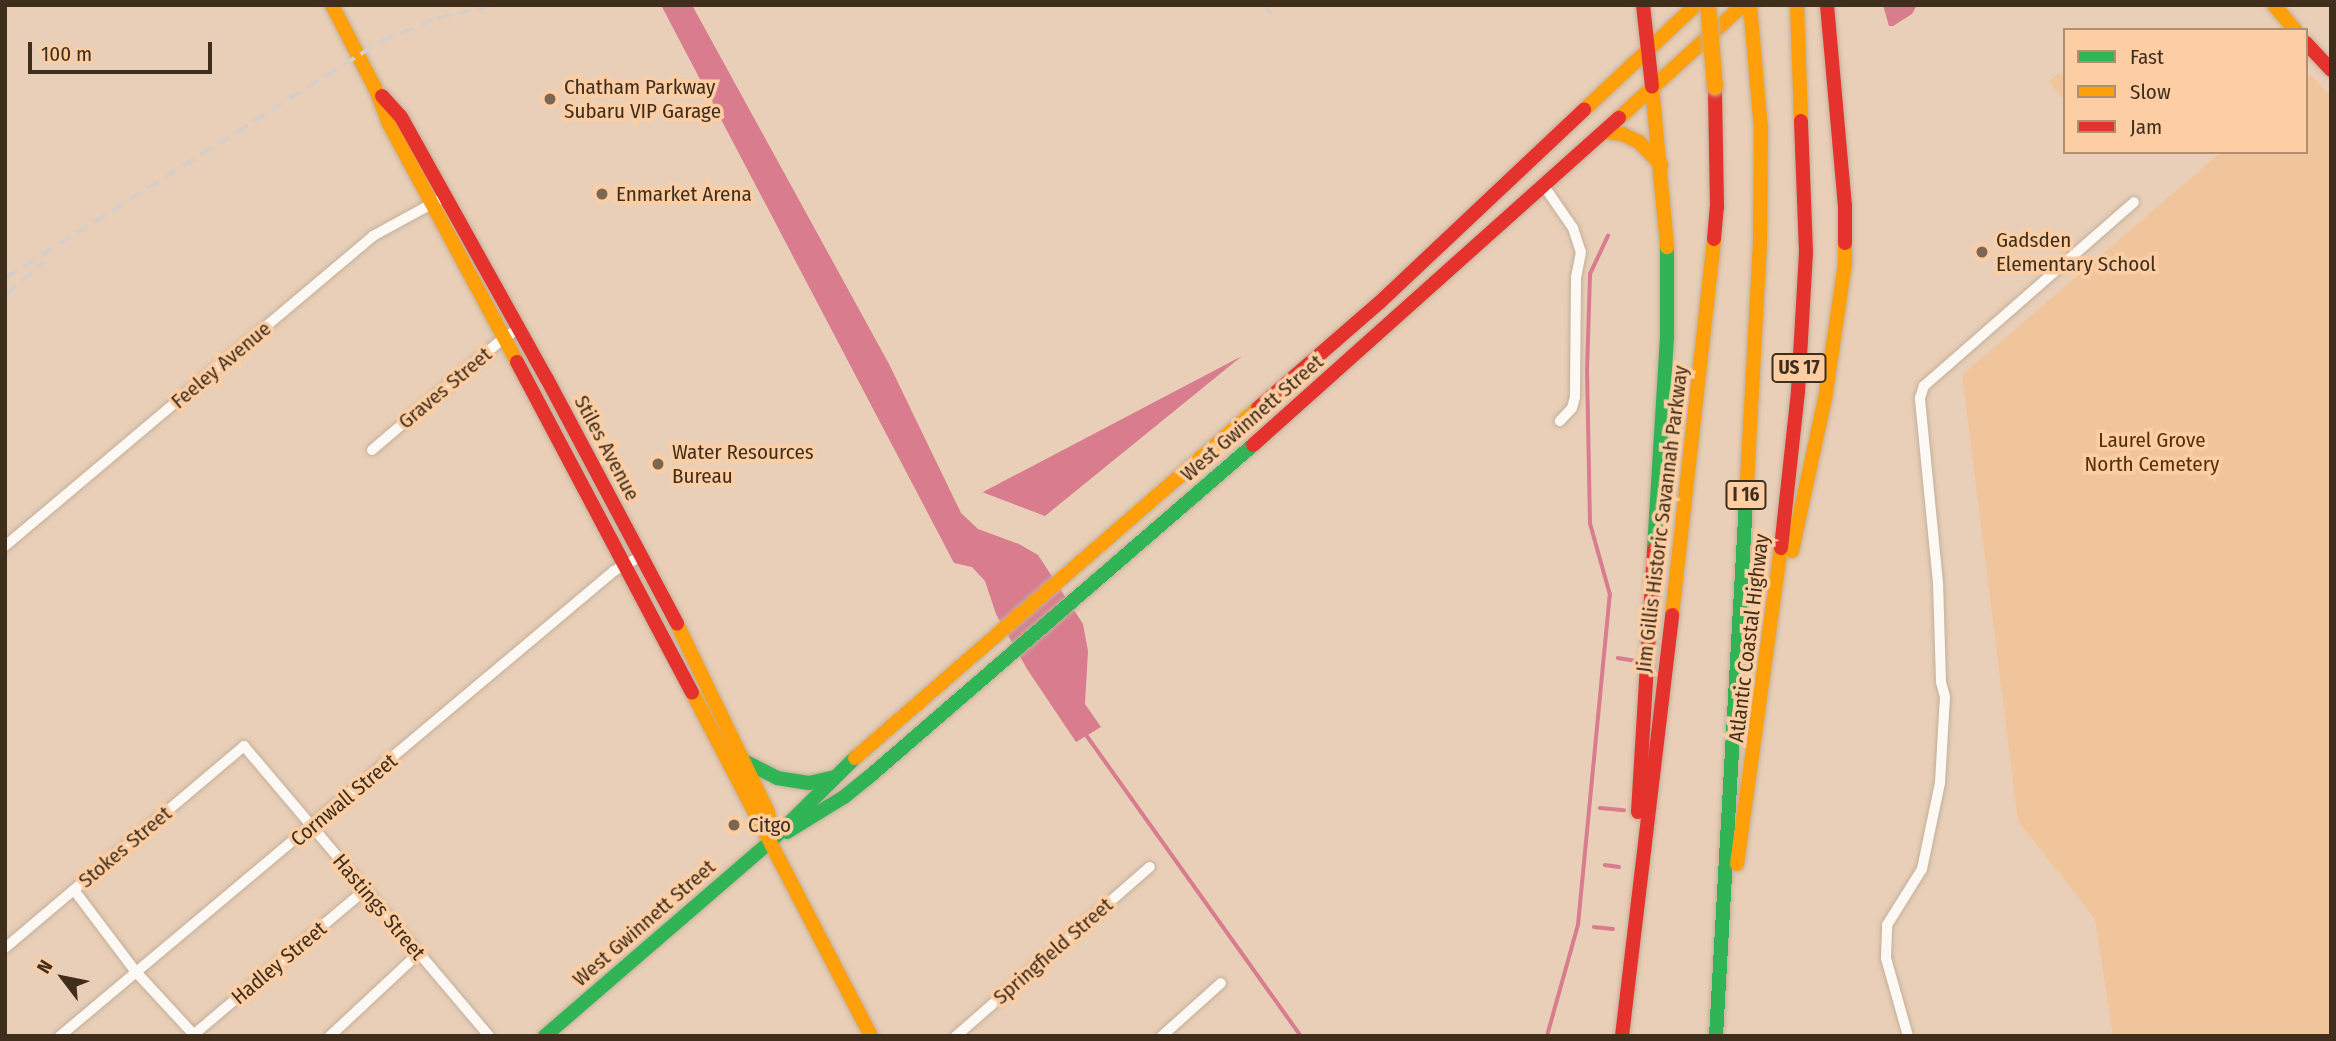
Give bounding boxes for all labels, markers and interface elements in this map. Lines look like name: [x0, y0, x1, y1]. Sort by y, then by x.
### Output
scale bar: [32, 28, 215, 72]
legend: [2063, 28, 2308, 154]
text: 100 m: [41, 41, 92, 67]
text: Fast: [2130, 44, 2164, 70]
place label: Chatham Parkway Subaru VIP Garage: [564, 74, 721, 124]
text: Slow: [2130, 79, 2171, 105]
marker: Chatham Parkway Subaru VIP Garage: [542, 91, 558, 107]
text: Jam: [2130, 114, 2162, 140]
place label: Enmarket Arena: [616, 181, 752, 207]
marker: Enmarket Arena: [594, 186, 610, 202]
place label: Gadsden Elementary School: [1996, 227, 2156, 277]
marker: Gadsden Elementary School: [1974, 244, 1990, 260]
street label: Feeley Avenue: [166, 316, 276, 414]
street label: Graves Street: [393, 342, 497, 434]
street label: West Gwinnett Street: [1176, 349, 1328, 487]
road number: US 17: [1771, 352, 1827, 384]
street label: Jim Gillis Historic Savannah Parkway: [1631, 364, 1693, 674]
street label: Stiles Avenue: [569, 391, 645, 505]
park label: Laurel Grove North Cemetery: [2085, 427, 2219, 477]
place label: Water Resources Bureau: [672, 439, 814, 489]
marker: Water Resources Bureau: [650, 456, 666, 472]
road number: I 16: [1725, 480, 1767, 510]
street label: Atlantic Coastal Highway: [1724, 532, 1774, 744]
street label: Cornwall Street: [286, 748, 402, 852]
street label: Stokes Street: [73, 801, 177, 893]
place label: Citgo: [748, 812, 791, 838]
marker: Citgo: [726, 817, 742, 833]
street label: Hastings Street: [327, 849, 431, 965]
street label: West Gwinnett Street: [568, 854, 720, 992]
street label: Springfield Street: [988, 892, 1118, 1010]
street label: Hadley Street: [226, 916, 332, 1010]
north arrow: [28, 943, 98, 1013]
text: N: [32, 956, 58, 978]

